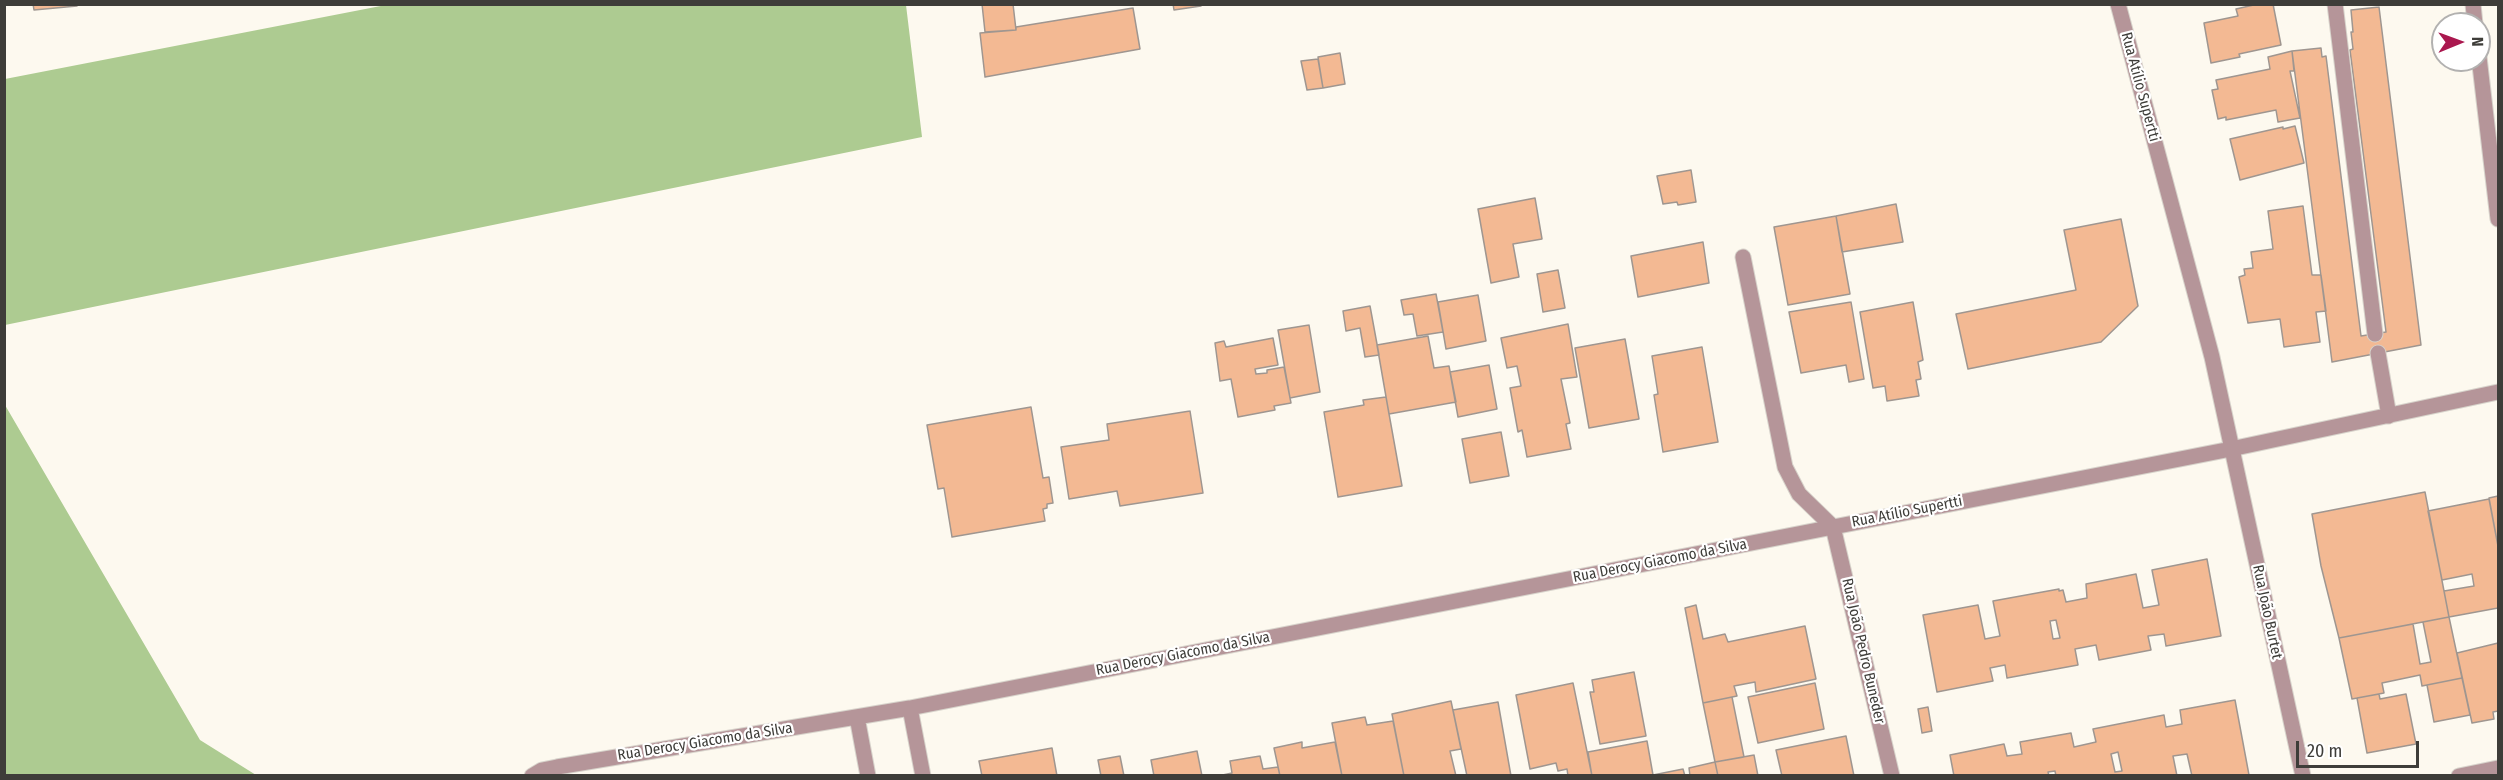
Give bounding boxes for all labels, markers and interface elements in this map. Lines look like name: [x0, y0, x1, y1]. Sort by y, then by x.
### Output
north arrow: [2431, 12, 2491, 72]
street label: Rua Atílio Supertti: [2117, 30, 2163, 144]
text: N: [2468, 37, 2487, 47]
street label: Rua Atílio Supertti: [1850, 492, 1964, 532]
street label: Rua Derocy Giacomo da Silva: [1571, 535, 1749, 587]
street label: Rua João Burtet: [2248, 563, 2286, 661]
street label: Rua João Pedro Buneder: [1838, 577, 1888, 725]
street label: Rua Derocy Giacomo da Silva: [1094, 628, 1272, 680]
street label: Rua Derocy Giacomo da Silva: [616, 719, 794, 765]
scale bar: [2299, 729, 2422, 767]
text: 20 m: [2307, 740, 2342, 762]

